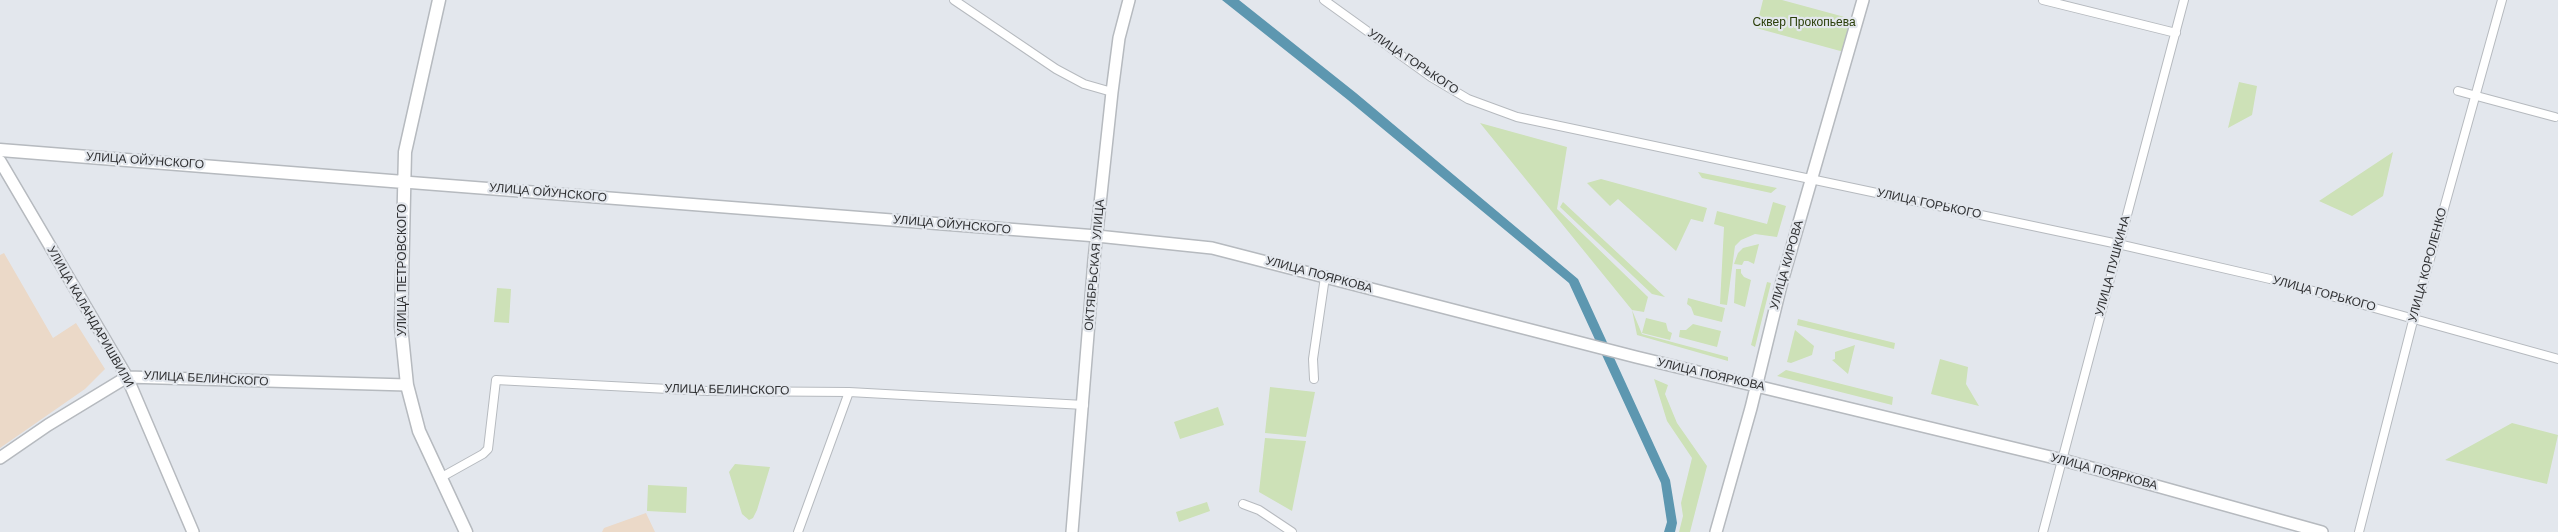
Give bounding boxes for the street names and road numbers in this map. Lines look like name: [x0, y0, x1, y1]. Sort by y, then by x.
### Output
street label: УЛИЦА ГОРЬКОГО: [1365, 26, 1461, 98]
street label: УЛИЦА ОЙУНСКОГО: [86, 150, 204, 172]
street label: УЛИЦА ОЙУНСКОГО: [488, 181, 608, 205]
street label: УЛИЦА ГОРЬКОГО: [1876, 186, 1982, 222]
street label: ОКТЯБРЬСКАЯ УЛИЦА: [1082, 199, 1108, 331]
street label: УЛИЦА ПЕТРОВСКОГО: [396, 204, 410, 336]
street label: УЛИЦА КОРОЛЕНКО: [2406, 206, 2450, 324]
street label: УЛИЦА ОЙУНСКОГО: [892, 213, 1012, 237]
street label: УЛИЦА ПУШКИНА: [2093, 214, 2133, 318]
street label: УЛИЦА КИРОВА: [1767, 219, 1807, 311]
street label: УЛИЦА КАЛАНДАРИШВИЛИ: [44, 244, 136, 390]
street label: УЛИЦА ПОЯРКОВА: [1264, 254, 1374, 296]
street label: УЛИЦА ГОРЬКОГО: [2271, 273, 2377, 315]
street label: УЛИЦА ПОЯРКОВА: [1656, 356, 1766, 394]
street label: УЛИЦА БЕЛИНСКОГО: [143, 369, 269, 389]
street label: УЛИЦА БЕЛИНСКОГО: [664, 382, 790, 398]
street label: УЛИЦА ПОЯРКОВА: [2049, 451, 2159, 493]

